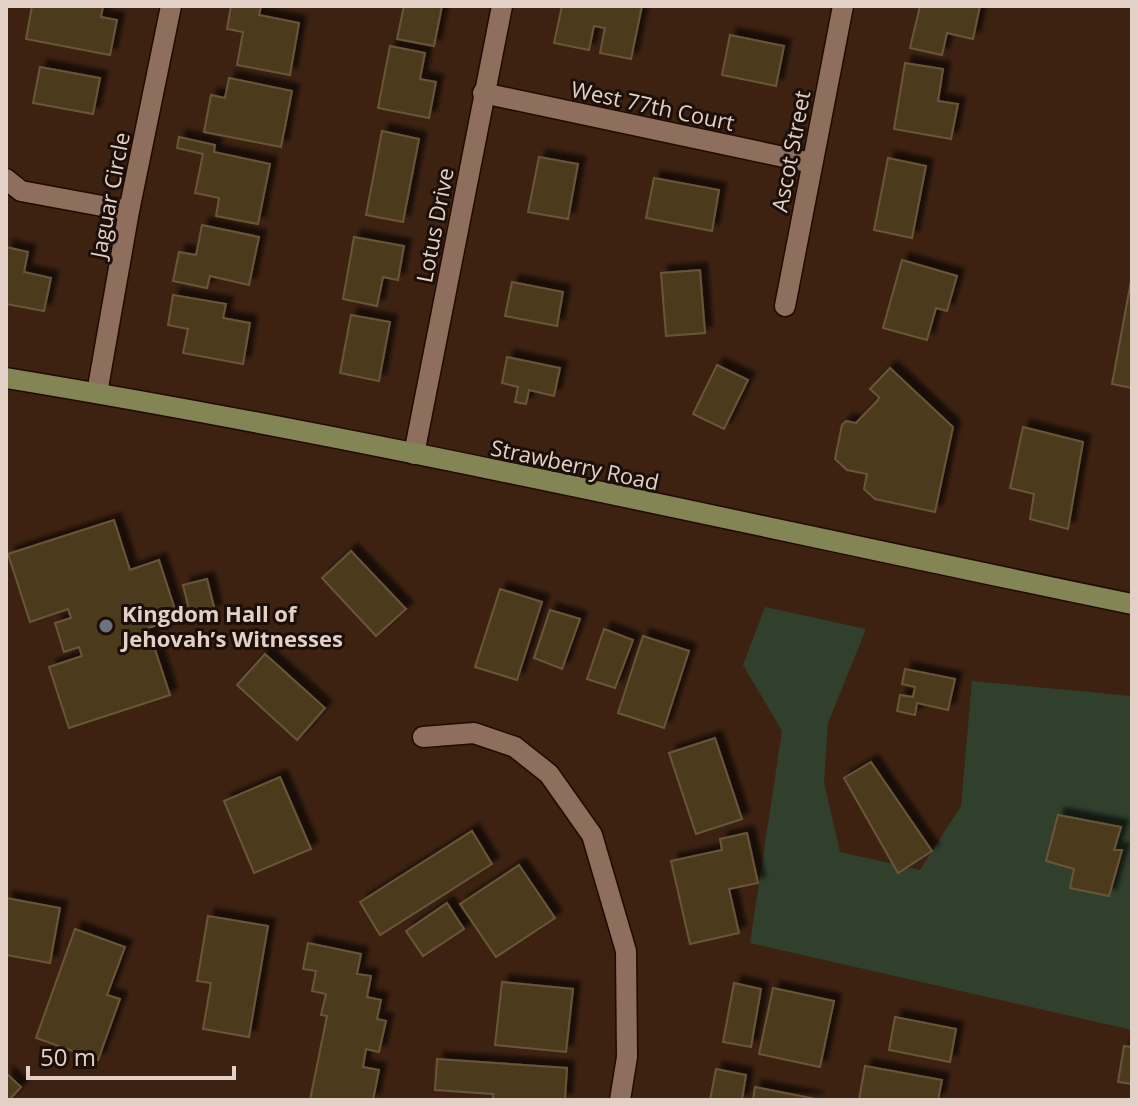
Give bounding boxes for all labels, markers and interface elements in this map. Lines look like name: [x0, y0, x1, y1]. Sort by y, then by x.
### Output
street label: West 77th Court: [569, 73, 738, 137]
street label: Ascot Street: [764, 88, 817, 214]
street label: Jaguar Circle: [82, 130, 136, 262]
street label: Lotus Drive: [408, 165, 460, 285]
street label: Strawberry Road: [488, 432, 662, 496]
place label: Kingdom Hall of Jehovah’s Witnesses: [120, 598, 343, 653]
marker: Kingdom Hall of Jehovah’s Witnesses: [97, 617, 115, 635]
scale bar: [28, 1030, 234, 1080]
text: 50 m: [40, 1040, 96, 1073]

